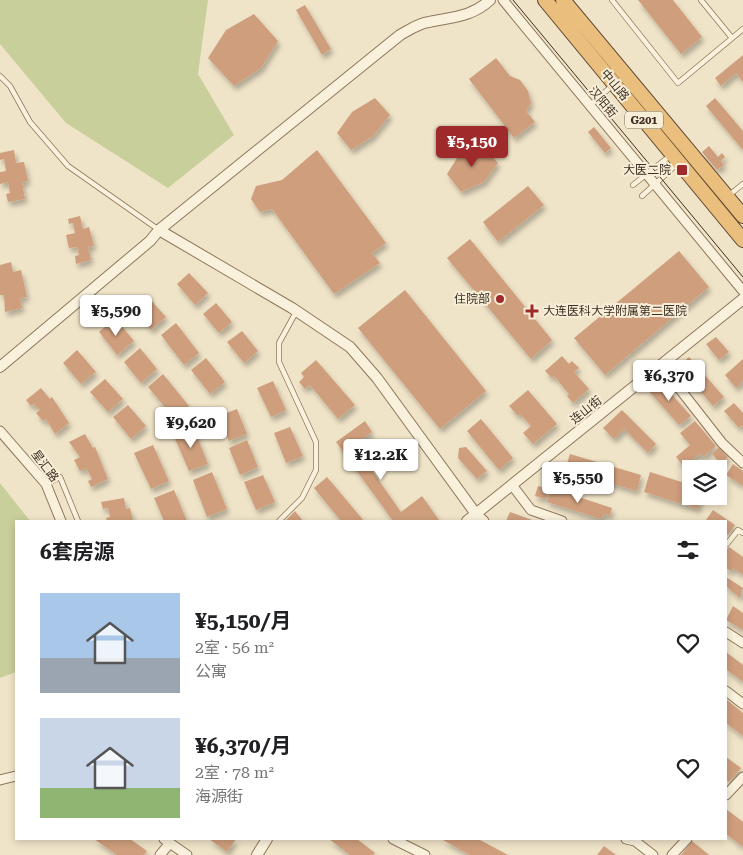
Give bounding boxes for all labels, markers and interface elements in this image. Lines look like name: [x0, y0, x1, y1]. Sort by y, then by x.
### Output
street label: 中山路: [598, 67, 632, 103]
street label: 汉阳街: [586, 84, 620, 120]
road number: G201: [625, 112, 663, 128]
pin: ¥5,150: [431, 126, 513, 168]
text: ¥5,150: [447, 132, 497, 151]
place label: 大医二院: [623, 163, 671, 177]
marker: 大医二院: [675, 163, 689, 177]
place label: 住院部: [454, 292, 490, 306]
marker: 住院部: [494, 293, 506, 305]
pin: ¥5,590: [75, 294, 157, 337]
text: ¥5,590: [91, 301, 141, 320]
marker: 大连医科大学附属第二医院: [525, 304, 539, 318]
place label: 大连医科大学附属第二医院: [543, 304, 687, 318]
pin: ¥6,370: [628, 360, 710, 402]
text: ¥6,370: [644, 366, 694, 385]
street label: 连山街: [568, 393, 604, 427]
pin: ¥9,620: [150, 406, 232, 449]
text: ¥9,620: [166, 413, 216, 432]
pin: ¥12.2K: [340, 438, 422, 481]
text: ¥12.2K: [354, 445, 408, 464]
street label: 星汇路: [29, 447, 61, 485]
map controls: [682, 460, 727, 505]
button: layers: [682, 460, 727, 505]
pin: ¥5,550: [537, 462, 619, 504]
text: ¥5,550: [553, 468, 603, 487]
icon: filters: [674, 536, 702, 564]
text: 6套房源: [40, 540, 115, 564]
text: ¥5,150/月: [195, 609, 291, 633]
icon: home: [80, 613, 140, 673]
icon: heart: [674, 629, 702, 657]
text: 2室 · 56 m²: [195, 638, 274, 657]
text: 公寓: [195, 662, 227, 681]
text: ¥6,370/月: [195, 734, 291, 758]
icon: home: [80, 738, 140, 798]
icon: heart: [674, 754, 702, 782]
text: 2室 · 78 m²: [195, 763, 274, 782]
text: 海源街: [195, 787, 243, 806]

